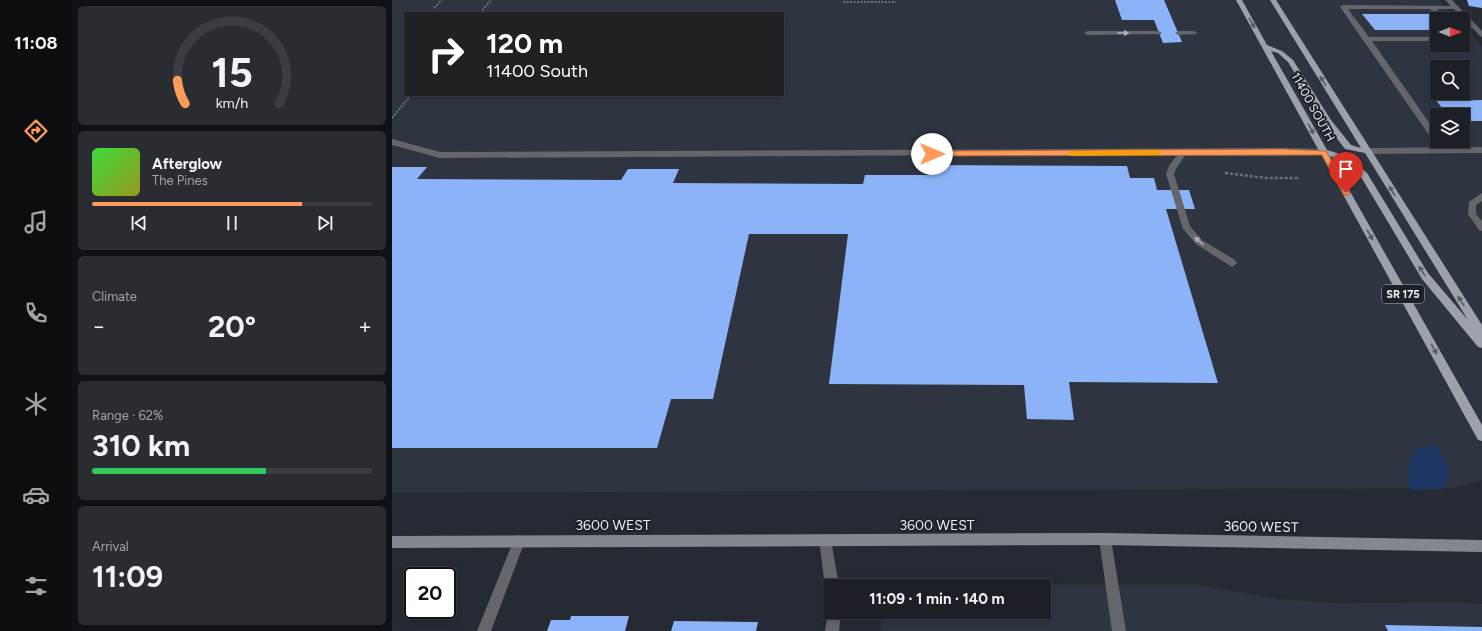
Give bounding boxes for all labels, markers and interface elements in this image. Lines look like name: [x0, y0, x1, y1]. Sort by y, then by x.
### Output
north arrow: [1430, 12, 1470, 52]
map controls: [1430, 12, 1470, 148]
one-way arrow: [1248, 17, 1255, 29]
text: 120 m: [486, 26, 563, 60]
icon: right: [420, 28, 472, 80]
one-way arrow: [1117, 30, 1130, 36]
text: 11:08: [14, 32, 58, 54]
text: 15: [211, 46, 253, 96]
text: 11400 South: [486, 60, 588, 82]
button: search: [1430, 60, 1470, 100]
street label: 11400 SOUTH: [1288, 70, 1338, 144]
one-way arrow: [1319, 76, 1327, 86]
text: km/h: [216, 93, 248, 111]
button: layers: [1430, 108, 1470, 148]
icon: directions: [22, 117, 50, 145]
one-way arrow: [1308, 123, 1314, 135]
position arrow: [911, 133, 953, 175]
pin: [1329, 152, 1363, 193]
text: Afterglow: [152, 155, 222, 173]
icon: arrive: [1335, 158, 1357, 180]
text: The Pines: [152, 173, 208, 188]
one-way arrow: [1388, 186, 1396, 197]
icon: music: [22, 208, 50, 236]
icon: previous: [128, 212, 150, 234]
icon: pause: [221, 212, 243, 234]
icon: next: [314, 212, 336, 234]
one-way arrow: [1367, 229, 1374, 241]
one-way arrow: [1194, 236, 1205, 245]
one-way arrow: [1418, 266, 1426, 276]
road number: SR 175: [1382, 285, 1424, 303]
text: Climate: [92, 289, 137, 304]
one-way arrow: [1457, 296, 1465, 307]
icon: phone: [22, 299, 50, 327]
text: 20°: [208, 308, 256, 345]
text: −: [92, 313, 106, 340]
text: +: [358, 313, 372, 340]
one-way arrow: [1430, 343, 1437, 355]
icon: climate: [22, 390, 50, 418]
text: Range · 62%: [92, 408, 163, 423]
text: 310 km: [92, 427, 190, 464]
icon: car: [22, 481, 50, 509]
street label: 3600 WEST: [576, 517, 651, 534]
street label: 3600 WEST: [900, 517, 975, 534]
street label: 3600 WEST: [1223, 518, 1299, 536]
text: Arrival: [92, 539, 129, 554]
text: 11:09: [92, 558, 163, 595]
speed limit sign: 20: [404, 567, 456, 619]
icon: filters: [22, 572, 50, 600]
text: 11:09 · 1 min · 140 m: [869, 590, 1005, 608]

